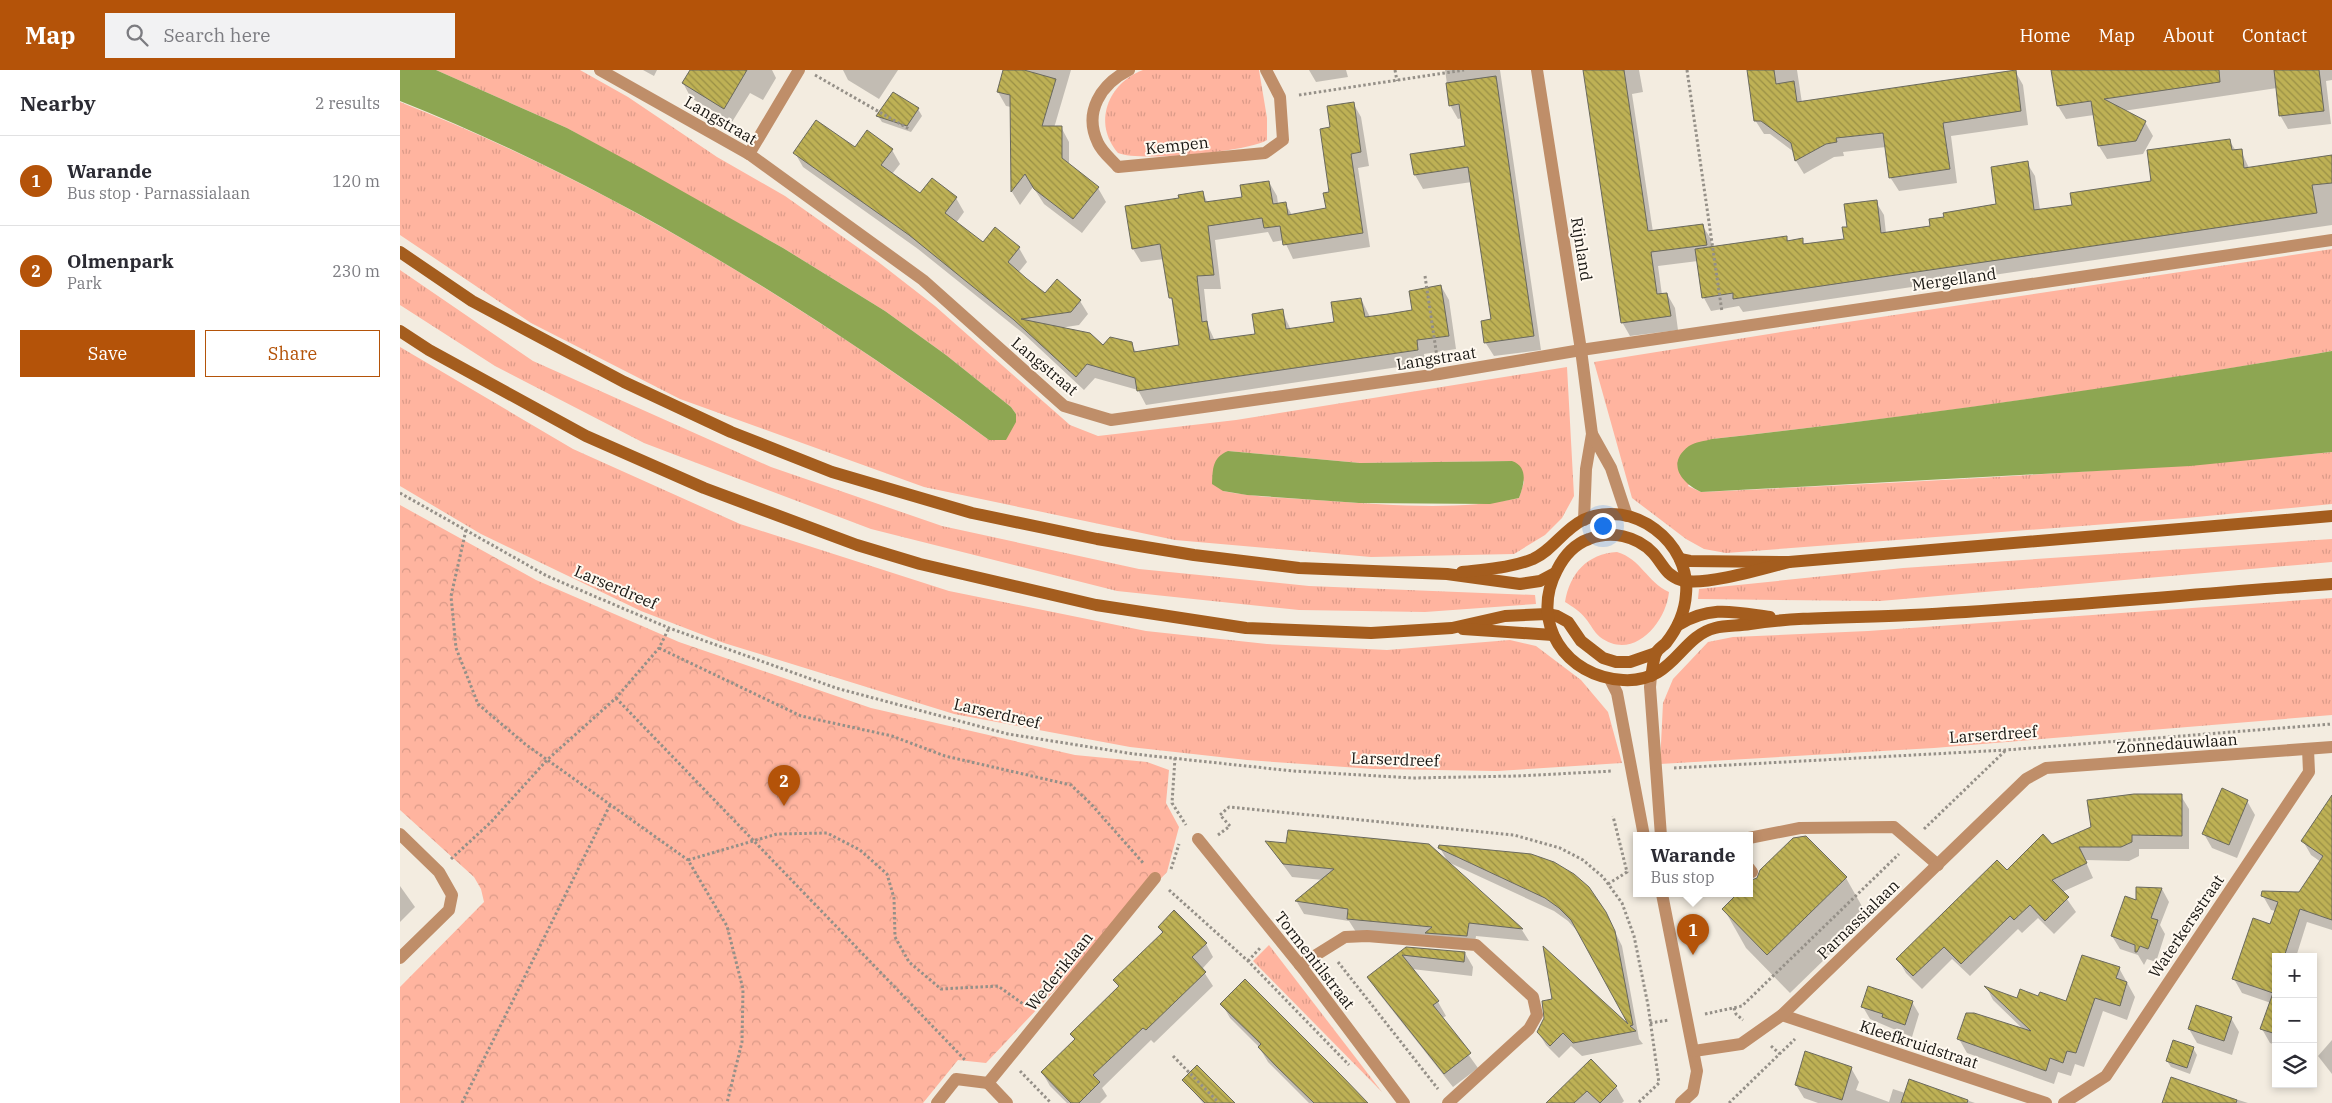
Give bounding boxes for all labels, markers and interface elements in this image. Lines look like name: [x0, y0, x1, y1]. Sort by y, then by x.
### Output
search box: [105, 13, 455, 58]
text: Map: [25, 19, 75, 51]
icon: search: [123, 21, 151, 49]
text: Search here: [163, 23, 270, 47]
text: Home: [2019, 24, 2071, 47]
text: Map: [2099, 24, 2135, 47]
text: About: [2163, 24, 2214, 47]
text: Contact: [2242, 24, 2307, 47]
text: Nearby: [20, 89, 96, 117]
street label: Langstraat: [681, 91, 761, 149]
text: 2 results: [315, 93, 380, 113]
street label: Kempen: [1144, 132, 1210, 158]
text: Warande: [67, 159, 152, 183]
text: 1: [31, 171, 41, 191]
text: 120 m: [332, 171, 380, 191]
text: Bus stop · Parnassialaan: [67, 183, 250, 203]
street label: Rijnland: [1567, 216, 1597, 283]
text: Olmenpark: [67, 249, 174, 273]
text: 2: [31, 261, 41, 281]
text: 230 m: [332, 261, 380, 281]
street label: Mergelland: [1910, 263, 1998, 295]
text: Park: [67, 273, 102, 293]
button: Save: [20, 330, 195, 377]
button: Share: [205, 330, 380, 377]
street label: Langstraat: [1008, 332, 1083, 400]
street label: Langstraat: [1395, 342, 1478, 374]
your location: [1590, 513, 1616, 539]
street label: Larserdreef: [571, 561, 662, 614]
street label: Larserdreef: [952, 693, 1044, 733]
street label: Larserdreef: [1948, 721, 2039, 747]
street label: Zonnedauwlaan: [2116, 729, 2238, 757]
street label: Larserdreef: [1351, 747, 1441, 771]
pin: 2: [768, 765, 800, 806]
popup: [1633, 832, 1753, 897]
text: Warande: [1650, 843, 1736, 867]
text: Bus stop: [1650, 867, 1715, 887]
street label: Waterkersstraat: [2144, 870, 2228, 981]
street label: Parnassialaan: [1813, 875, 1903, 963]
street label: Tormentilstraat: [1271, 907, 1360, 1013]
pin: 1: [1677, 914, 1709, 955]
street label: Wederiklaan: [1021, 927, 1097, 1015]
map controls: [2272, 953, 2317, 1088]
button: +: [2272, 953, 2317, 998]
button: −: [2272, 998, 2317, 1043]
street label: Kleefkruidstraat: [1857, 1015, 1981, 1073]
button: layers: [2272, 1043, 2317, 1088]

